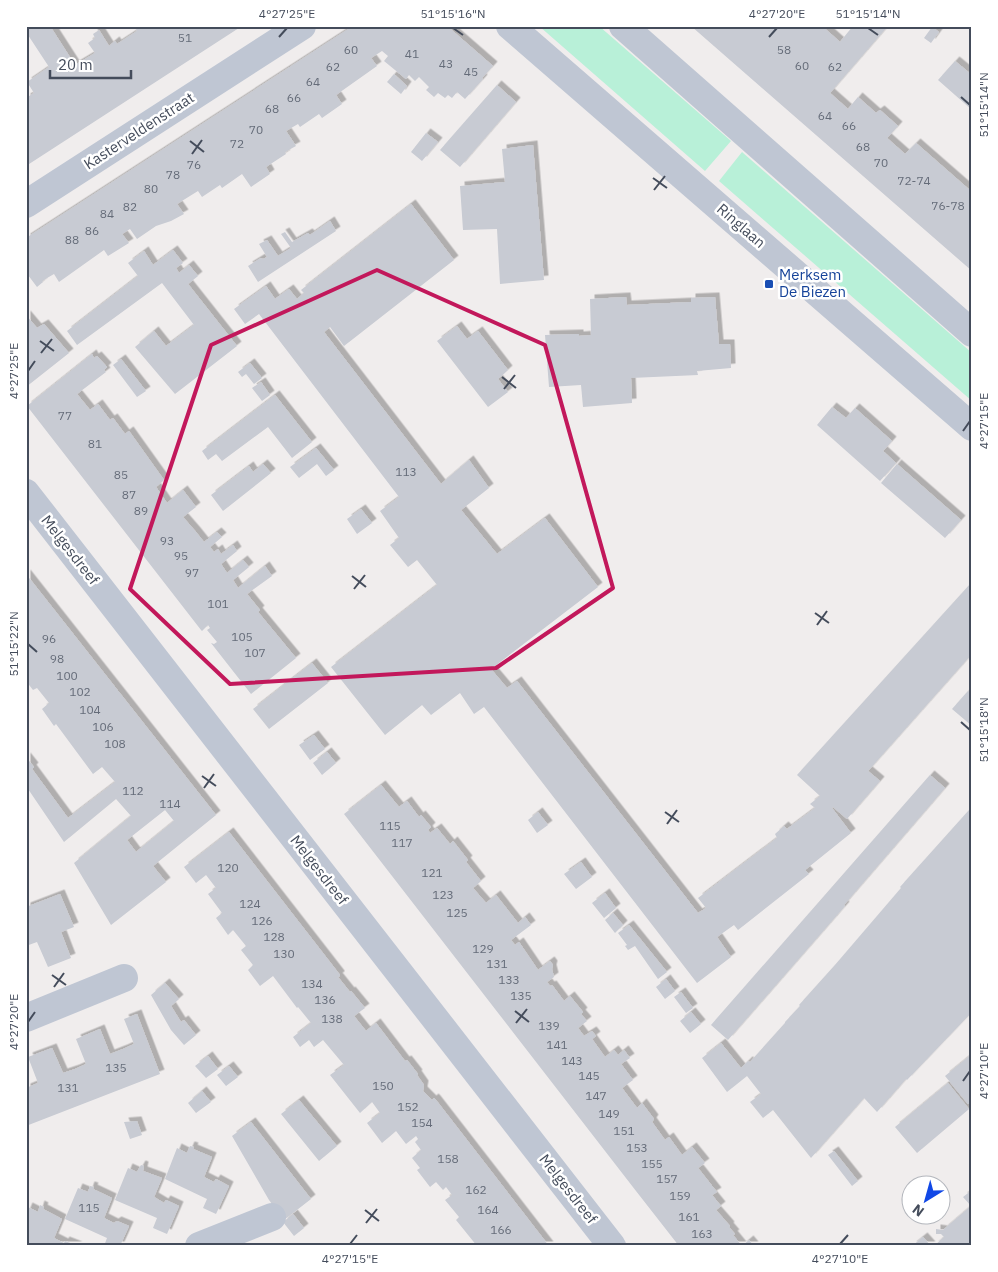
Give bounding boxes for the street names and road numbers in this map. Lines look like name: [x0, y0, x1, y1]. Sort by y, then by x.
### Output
street label: Kasterveldenstraat: [80, 88, 198, 173]
street label: Ringlaan: [713, 199, 770, 252]
street label: Melgesdreef: [37, 511, 104, 588]
street label: Melgesdreef: [286, 831, 353, 908]
street label: Melgesdreef: [535, 1150, 602, 1227]

